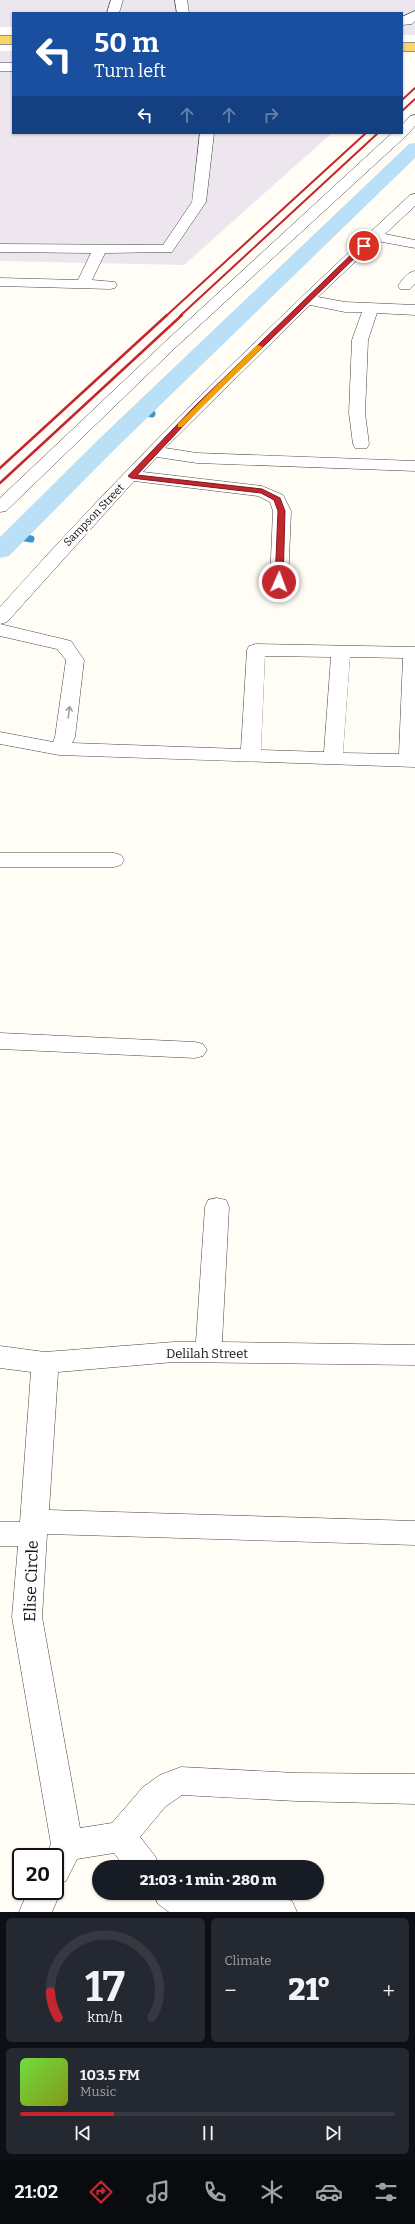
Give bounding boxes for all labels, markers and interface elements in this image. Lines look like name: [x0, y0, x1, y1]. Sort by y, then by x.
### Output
text: 50 m: [94, 26, 159, 59]
icon: left: [28, 28, 80, 80]
text: Turn left: [94, 60, 166, 82]
icon: left: [134, 104, 156, 126]
icon: ahead: [176, 104, 198, 126]
icon: ahead: [218, 104, 240, 126]
icon: right: [260, 104, 282, 126]
pin: [347, 229, 381, 263]
icon: arrive: [353, 235, 375, 257]
street label: Sampson Street: [61, 481, 127, 549]
position arrow: [258, 561, 300, 603]
one-way arrow: [65, 706, 73, 719]
street label: Delilah Street: [166, 1346, 248, 1361]
street label: Elise Circle: [20, 1540, 42, 1622]
speed limit sign: 20: [12, 1848, 64, 1900]
text: 21:03 · 1 min · 280 m: [140, 1871, 276, 1889]
text: Climate: [225, 1953, 271, 1968]
text: 17: [85, 1962, 125, 2012]
text: 21°: [288, 1972, 331, 2008]
text: −: [225, 1977, 237, 2004]
text: +: [382, 1977, 395, 2004]
text: km/h: [88, 2009, 123, 2026]
text: 103.5 FM: [80, 2066, 140, 2084]
text: Music: [80, 2084, 116, 2099]
icon: previous: [72, 2122, 94, 2144]
icon: pause: [197, 2122, 219, 2144]
icon: next: [322, 2122, 344, 2144]
icon: directions: [87, 2178, 115, 2206]
icon: music: [144, 2178, 172, 2206]
icon: phone: [201, 2178, 229, 2206]
icon: climate: [258, 2178, 286, 2206]
icon: car: [315, 2178, 343, 2206]
icon: filters: [372, 2178, 400, 2206]
text: 21:02: [15, 2181, 58, 2203]

